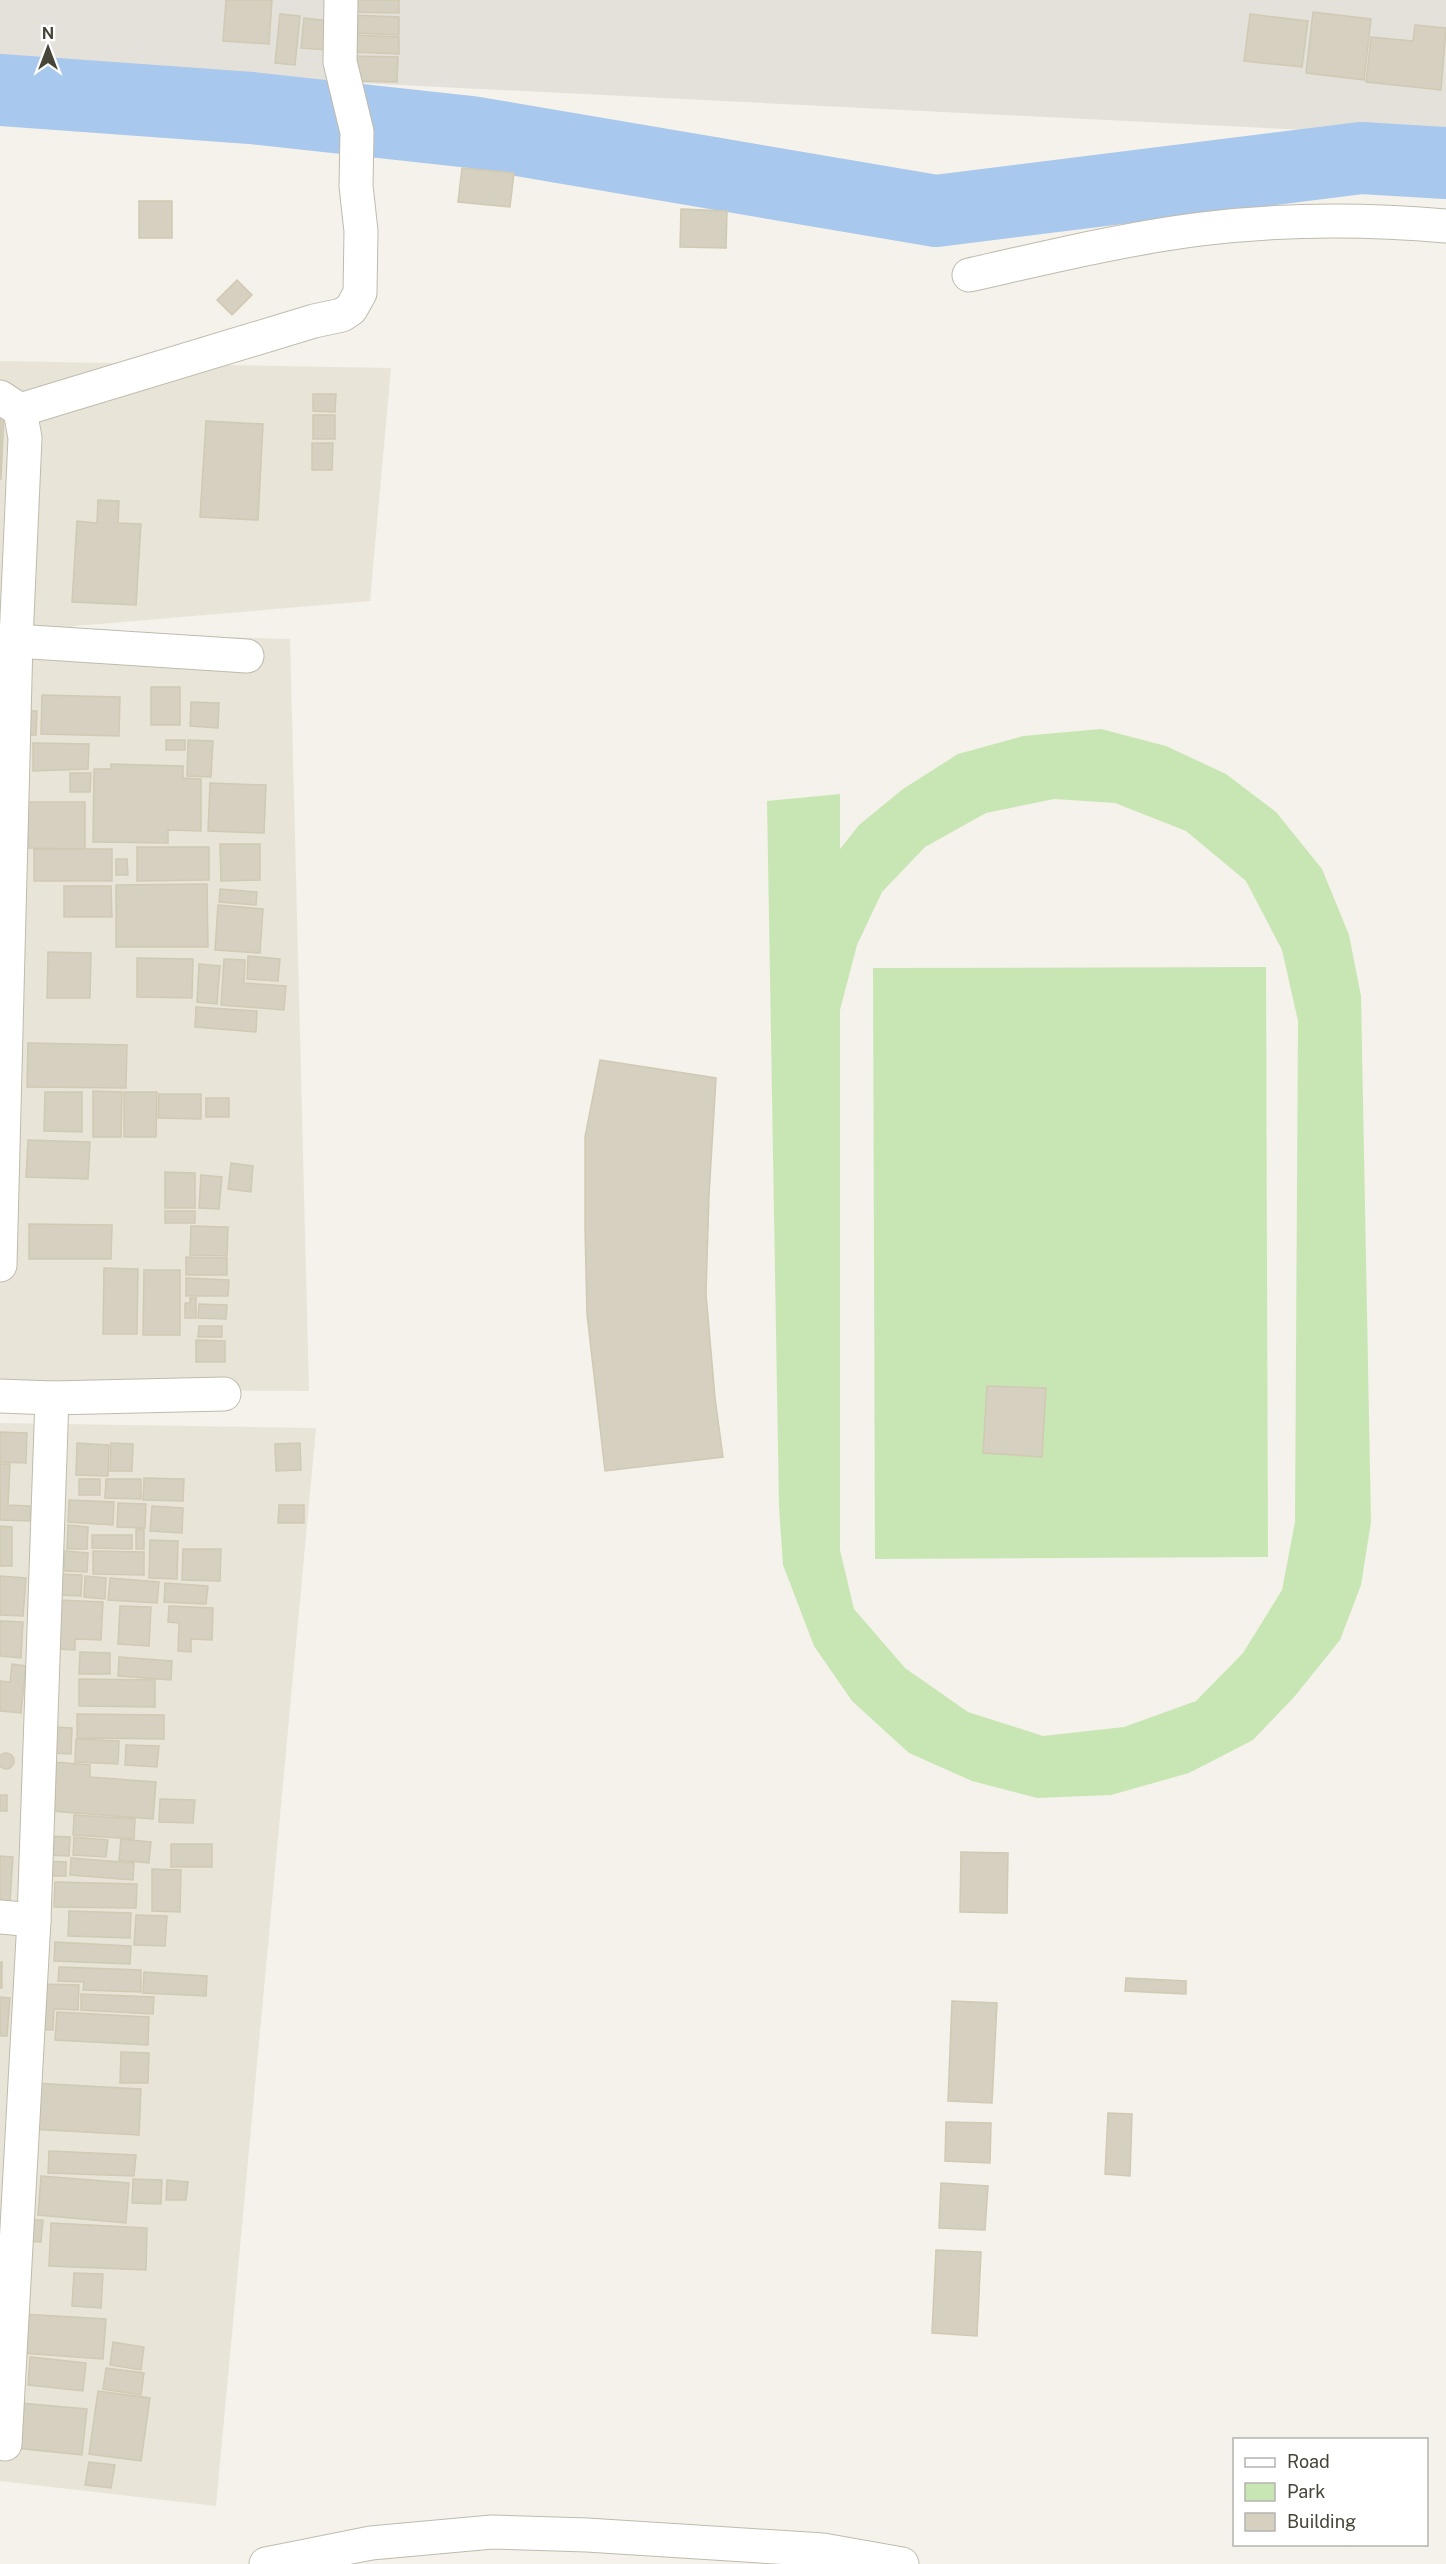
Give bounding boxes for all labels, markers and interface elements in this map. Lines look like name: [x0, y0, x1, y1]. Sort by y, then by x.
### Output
north arrow: [18, 18, 78, 78]
text: N: [42, 24, 54, 43]
legend: [1233, 2438, 1428, 2546]
text: Road: [1287, 2451, 1330, 2472]
text: Park: [1287, 2481, 1325, 2502]
text: Building: [1287, 2511, 1356, 2532]

